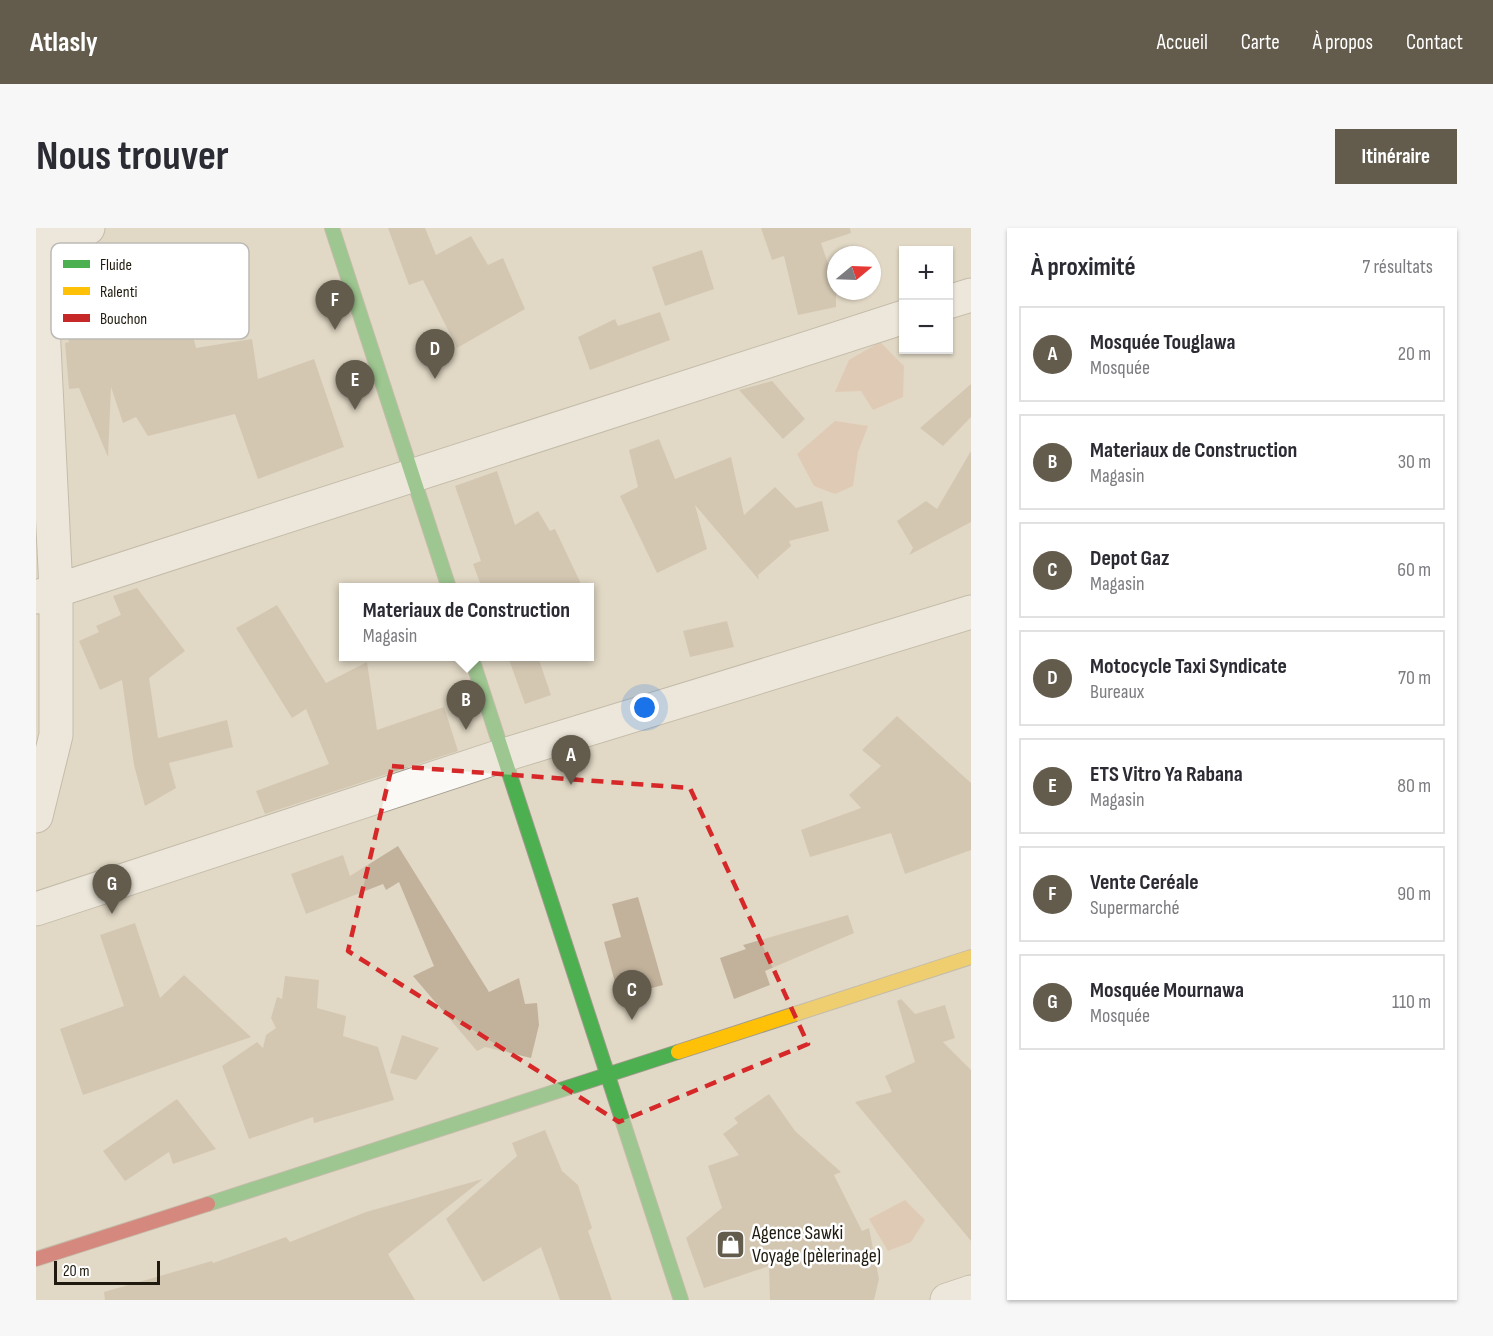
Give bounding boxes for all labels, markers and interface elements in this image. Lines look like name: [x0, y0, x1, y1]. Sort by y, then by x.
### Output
text: Atlasly: [30, 26, 98, 59]
text: Accueil: [1157, 30, 1208, 55]
text: Carte: [1241, 30, 1280, 55]
text: À propos: [1313, 30, 1373, 55]
text: Contact: [1406, 30, 1463, 55]
button: Itinéraire: [1335, 129, 1457, 184]
text: Nous trouver: [36, 131, 229, 182]
legend: [51, 243, 249, 339]
north arrow: [827, 246, 881, 300]
map controls: [899, 246, 953, 354]
button: +: [899, 246, 953, 300]
text: À proximité: [1031, 252, 1136, 283]
text: 7 résultats: [1362, 255, 1433, 279]
text: Fluide: [100, 256, 132, 275]
pin: F: [316, 280, 354, 330]
text: Ralenti: [100, 283, 138, 302]
button: −: [899, 300, 953, 354]
text: Bouchon: [100, 310, 147, 329]
text: Mosquée Touglawa: [1090, 329, 1235, 356]
pin: D: [416, 330, 454, 379]
text: A: [1048, 342, 1057, 366]
text: 20 m: [1398, 342, 1431, 366]
text: Mosquée: [1090, 356, 1150, 380]
pin: E: [336, 360, 374, 410]
text: Materiaux de Construction: [1090, 437, 1297, 464]
text: B: [1048, 450, 1057, 474]
text: 30 m: [1398, 450, 1431, 474]
text: Magasin: [1090, 464, 1144, 488]
text: Depot Gaz: [1090, 545, 1170, 572]
text: C: [1047, 558, 1058, 582]
text: 60 m: [1397, 558, 1431, 582]
text: Magasin: [1090, 572, 1144, 596]
popup: [339, 583, 594, 661]
text: Materiaux de Construction: [363, 597, 570, 624]
text: Magasin: [363, 624, 417, 648]
text: Motocycle Taxi Syndicate: [1090, 653, 1287, 680]
text: D: [1047, 666, 1058, 690]
text: 70 m: [1398, 666, 1431, 690]
pin: B: [446, 680, 486, 730]
text: Bureaux: [1090, 680, 1144, 704]
your location: [630, 693, 659, 722]
pin: A: [552, 736, 590, 785]
text: ETS Vitro Ya Rabana: [1090, 761, 1243, 788]
text: E: [1048, 774, 1057, 798]
text: 80 m: [1397, 774, 1431, 798]
text: Magasin: [1090, 788, 1144, 812]
pin: G: [92, 864, 132, 914]
text: Vente Ceréale: [1090, 869, 1199, 896]
text: F: [1048, 882, 1057, 906]
text: 90 m: [1397, 882, 1431, 906]
text: Supermarché: [1090, 896, 1180, 920]
pin: C: [612, 970, 652, 1020]
text: Mosquée Mournawa: [1090, 977, 1244, 1004]
text: G: [1047, 990, 1058, 1014]
text: 110 m: [1392, 990, 1431, 1014]
text: Mosquée: [1090, 1004, 1150, 1028]
place label: Agence Sawki Voyage (pèlerinage): [751, 1221, 881, 1268]
shop icon: Agence Sawki Voyage (pèlerinage): [715, 1228, 747, 1260]
scale bar: [54, 1258, 160, 1286]
text: 20 m: [63, 1262, 90, 1281]

